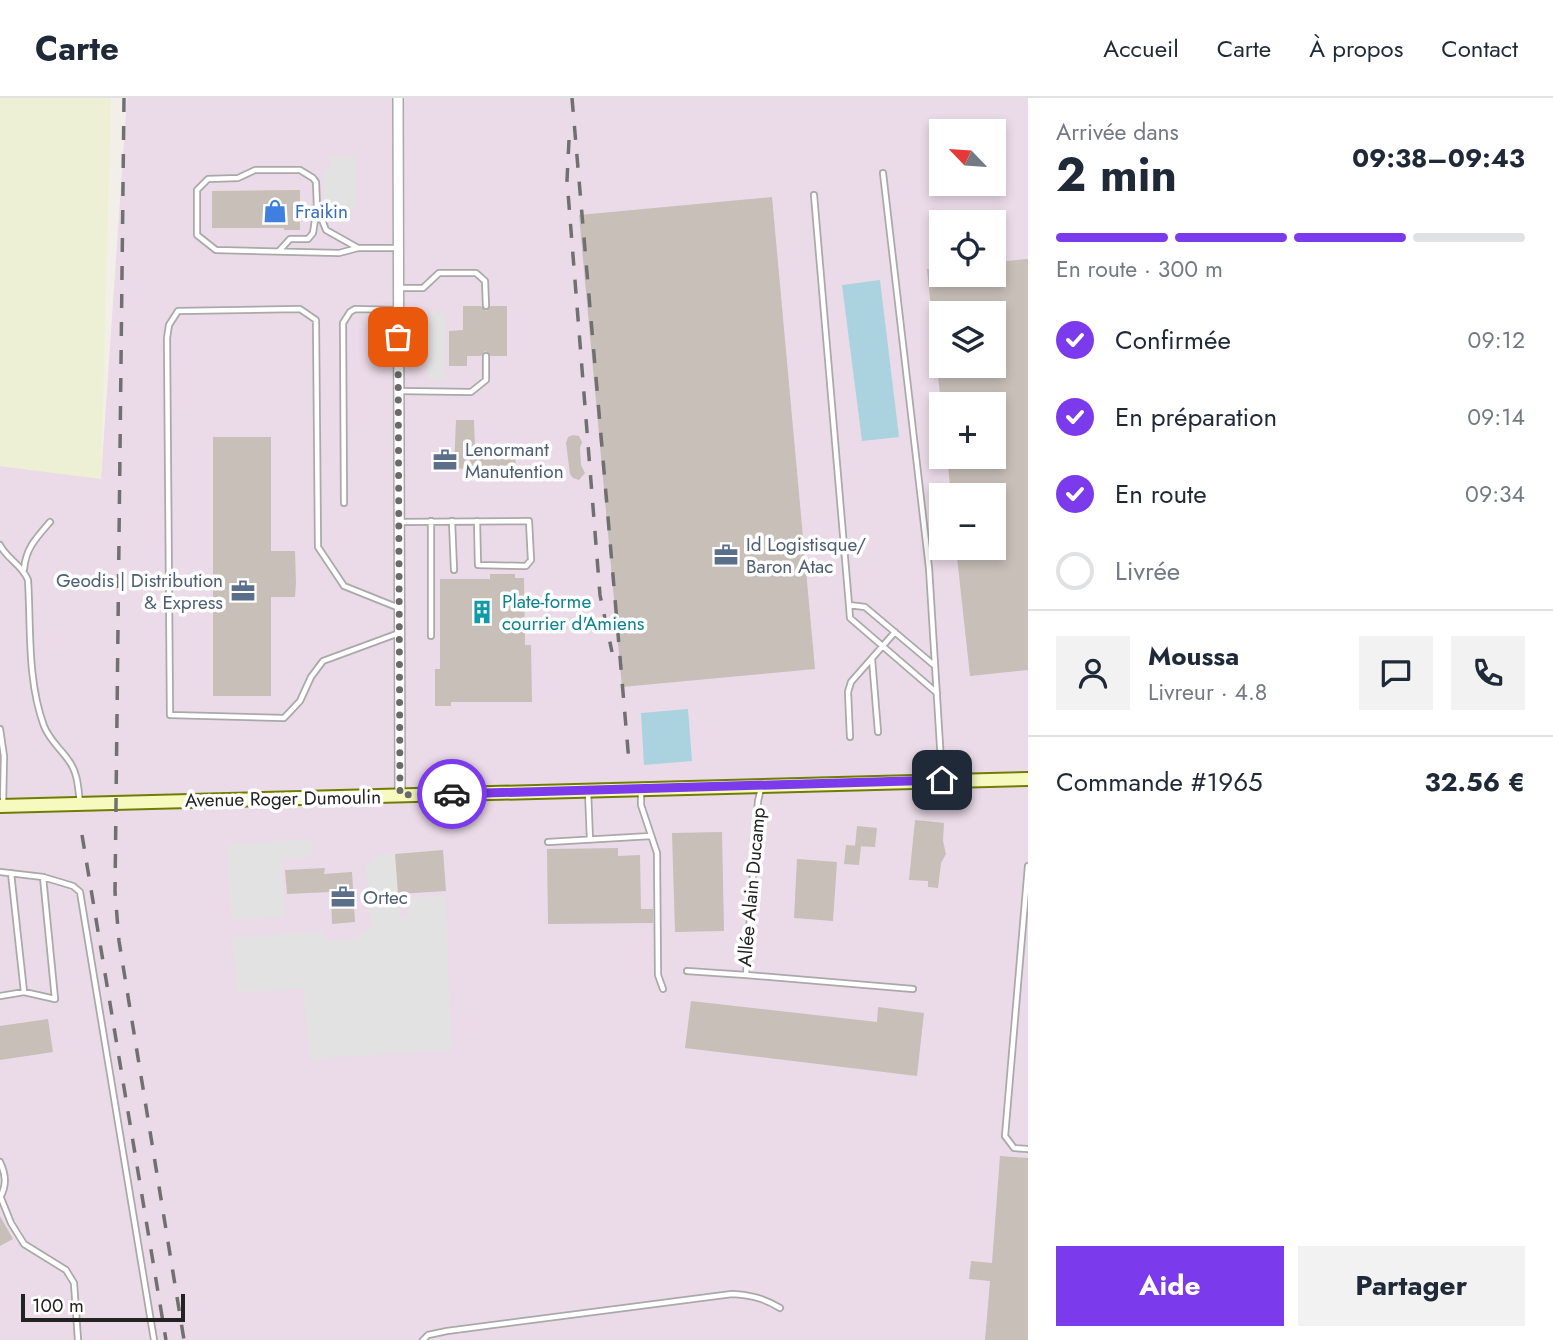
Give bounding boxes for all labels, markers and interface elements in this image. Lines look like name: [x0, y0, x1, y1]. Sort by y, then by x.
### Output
text: Carte: [35, 25, 119, 72]
text: Accueil: [1103, 31, 1179, 66]
text: Carte: [1217, 31, 1271, 66]
text: À propos: [1309, 31, 1403, 66]
text: Contact: [1441, 31, 1518, 66]
text: Arrivée dans: [1056, 115, 1179, 149]
north arrow: [929, 119, 1006, 196]
map controls: [929, 119, 1006, 560]
text: 09:38–09:43: [1352, 139, 1525, 177]
text: 2 min: [1056, 142, 1177, 208]
shop icon: Fraikin: [261, 197, 289, 225]
place label: Fraikin: [295, 198, 348, 225]
button: locate: [929, 210, 1006, 287]
text: En route · 300 m: [1056, 252, 1223, 286]
button: layers: [929, 301, 1006, 378]
pin: [368, 307, 428, 367]
icon: bag: [379, 318, 417, 356]
icon: check: [1056, 321, 1094, 359]
text: Confirmée: [1115, 321, 1231, 359]
text: 09:12: [1468, 323, 1525, 357]
button: +: [929, 392, 1006, 469]
icon: check: [1056, 398, 1094, 436]
text: En préparation: [1115, 398, 1277, 436]
text: 09:14: [1467, 400, 1525, 434]
place label: Lenormant Manutention: [465, 436, 564, 485]
office icon: Lenormant Manutention: [431, 446, 459, 474]
icon: check: [1056, 475, 1094, 513]
text: En route: [1115, 475, 1207, 513]
text: 09:34: [1465, 477, 1525, 511]
button: −: [929, 483, 1006, 560]
place label: Id Logistisque/ Baron Atac: [746, 531, 866, 580]
office icon: Id Logistisque/ Baron Atac: [712, 541, 740, 569]
text: Livrée: [1115, 552, 1180, 590]
place label: Geodis | Distribution & Express: [56, 567, 223, 616]
office icon: Geodis | Distribution & Express: [229, 577, 257, 605]
place label: Plate-forme courrier d'Amiens: [502, 588, 645, 637]
building icon: Plate-forme courrier d'Amiens: [468, 598, 496, 626]
button: person: [1056, 636, 1130, 710]
button: chat: [1359, 636, 1433, 710]
button: phone: [1451, 636, 1525, 710]
text: Moussa: [1148, 637, 1239, 675]
text: Livreur · 4.8: [1148, 675, 1267, 709]
pin: [912, 750, 972, 810]
courier: [417, 759, 487, 829]
icon: home: [923, 761, 961, 799]
text: Commande #1965: [1056, 763, 1263, 801]
text: 32.56 €: [1424, 763, 1525, 801]
icon: car: [433, 775, 471, 813]
street label: Avenue Roger Dumoulin: [185, 783, 381, 814]
street label: Allée Alain Ducamp: [731, 806, 772, 968]
office icon: Ortec: [329, 883, 357, 911]
place label: Ortec: [363, 884, 408, 911]
button: Aide: [1056, 1246, 1284, 1326]
button: Partager: [1298, 1246, 1525, 1326]
scale bar: [21, 1291, 186, 1323]
text: 100 m: [32, 1292, 84, 1319]

